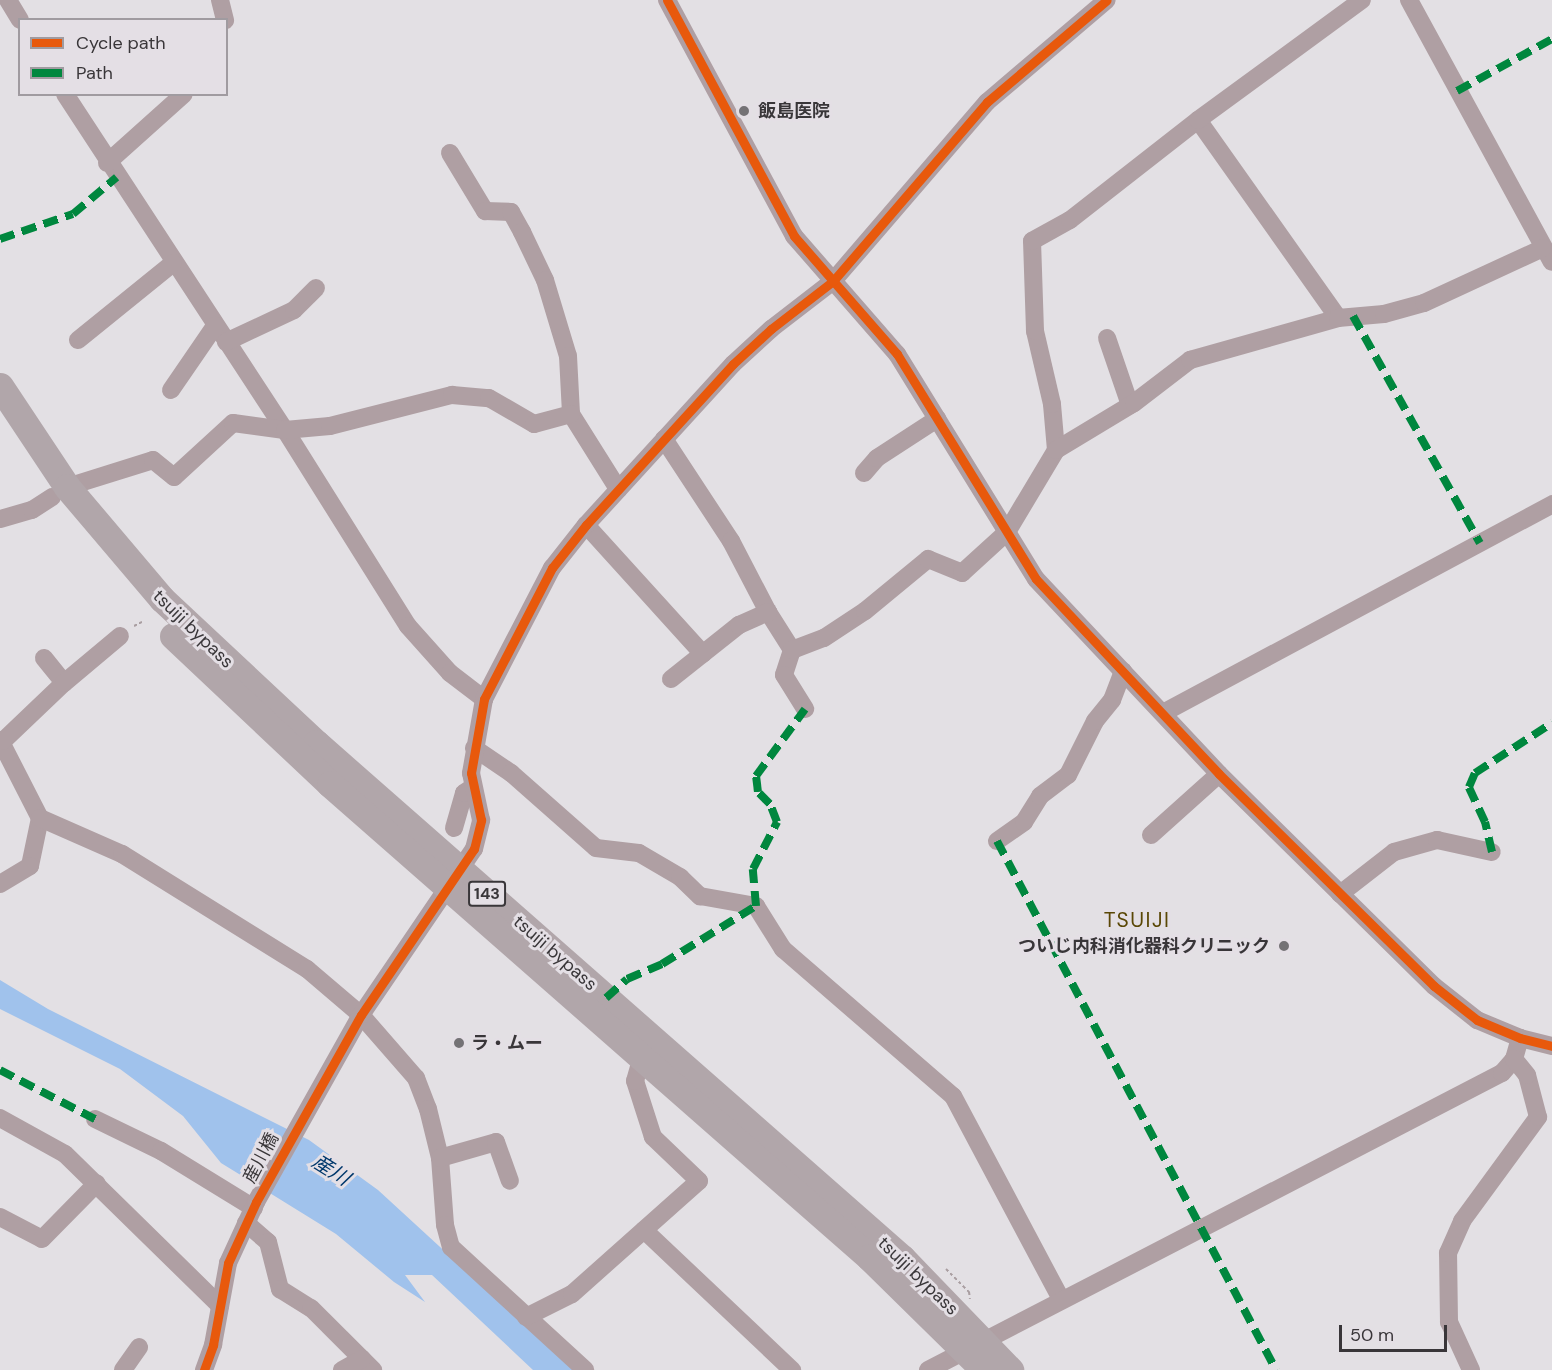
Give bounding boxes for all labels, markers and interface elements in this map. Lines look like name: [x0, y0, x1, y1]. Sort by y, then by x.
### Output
legend: [18, 18, 228, 96]
text: Cycle path: [76, 31, 166, 55]
text: Path: [76, 61, 113, 85]
place label: 飯島医院: [758, 100, 830, 122]
marker: 飯島医院: [735, 102, 753, 120]
street label: tsuiji bypass: [148, 585, 238, 673]
road number: 143: [468, 881, 506, 907]
district label: TSUIJI: [1104, 907, 1170, 933]
street label: tsuiji bypass: [509, 911, 601, 995]
place label: ついじ内科消化器科クリニック: [1018, 935, 1270, 957]
marker: ついじ内科消化器科クリニック: [1275, 937, 1293, 955]
place label: ラ・ムー: [471, 1032, 543, 1054]
marker: ラ・ムー: [452, 1036, 466, 1050]
street label: 産川橋: [239, 1129, 283, 1187]
water label: 産川: [308, 1149, 354, 1191]
street label: tsuiji bypass: [873, 1232, 963, 1320]
scale bar: [1342, 1313, 1450, 1351]
text: 50 m: [1350, 1323, 1394, 1347]

